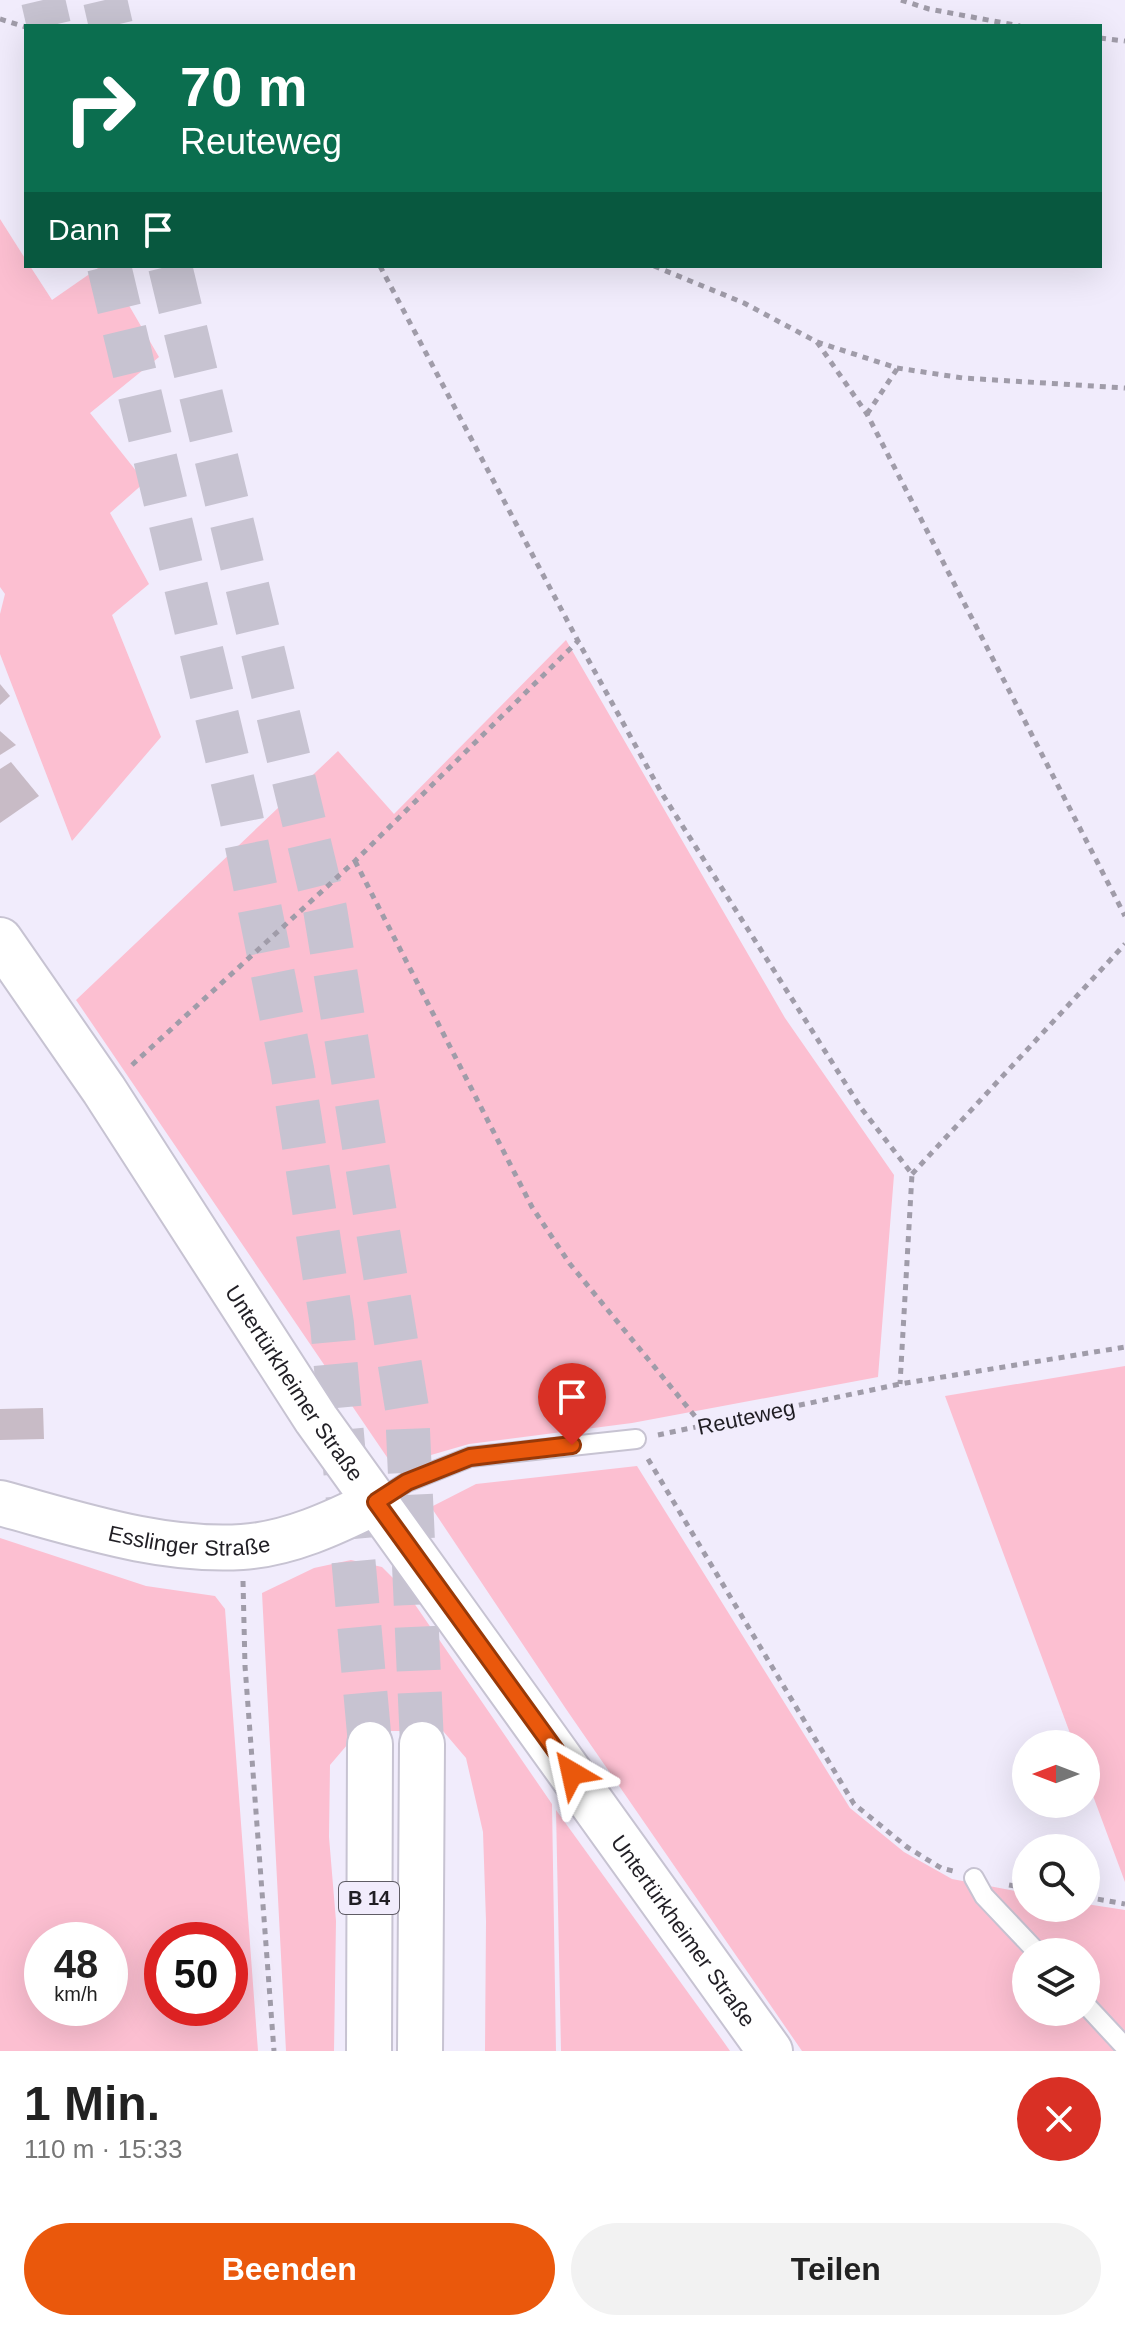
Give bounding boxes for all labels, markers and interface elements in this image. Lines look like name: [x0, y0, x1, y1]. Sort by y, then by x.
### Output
text: 70 m: [180, 55, 308, 118]
icon: right: [48, 56, 152, 160]
text: Reuteweg: [180, 121, 342, 162]
icon: arrive: [136, 208, 180, 252]
text: Dann: [48, 213, 120, 246]
street label: Untertürkheimer Straße: [220, 1281, 368, 1486]
pin: [538, 1363, 606, 1445]
icon: arrive: [550, 1375, 594, 1419]
street label: Reuteweg: [695, 1395, 797, 1440]
street label: Esslinger Straße: [106, 1521, 272, 1561]
north arrow: [1012, 1730, 1100, 1818]
map controls: [1012, 1730, 1100, 2026]
position arrow: [530, 1731, 614, 1815]
street label: Untertürkheimer Straße: [606, 1830, 760, 2032]
button: search: [1012, 1834, 1100, 1922]
road number: B 14: [339, 1882, 399, 1914]
speed limit sign: 50: [144, 1922, 248, 2026]
button: layers: [1012, 1938, 1100, 2026]
text: 48: [54, 1942, 98, 1986]
text: km/h: [54, 1983, 98, 2005]
text: 1 Min.: [24, 2077, 160, 2130]
button: close: [1017, 2077, 1101, 2161]
text: 110 m · 15:33: [24, 2134, 183, 2164]
button: Beenden: [24, 2223, 555, 2315]
button: Teilen: [571, 2223, 1101, 2315]

